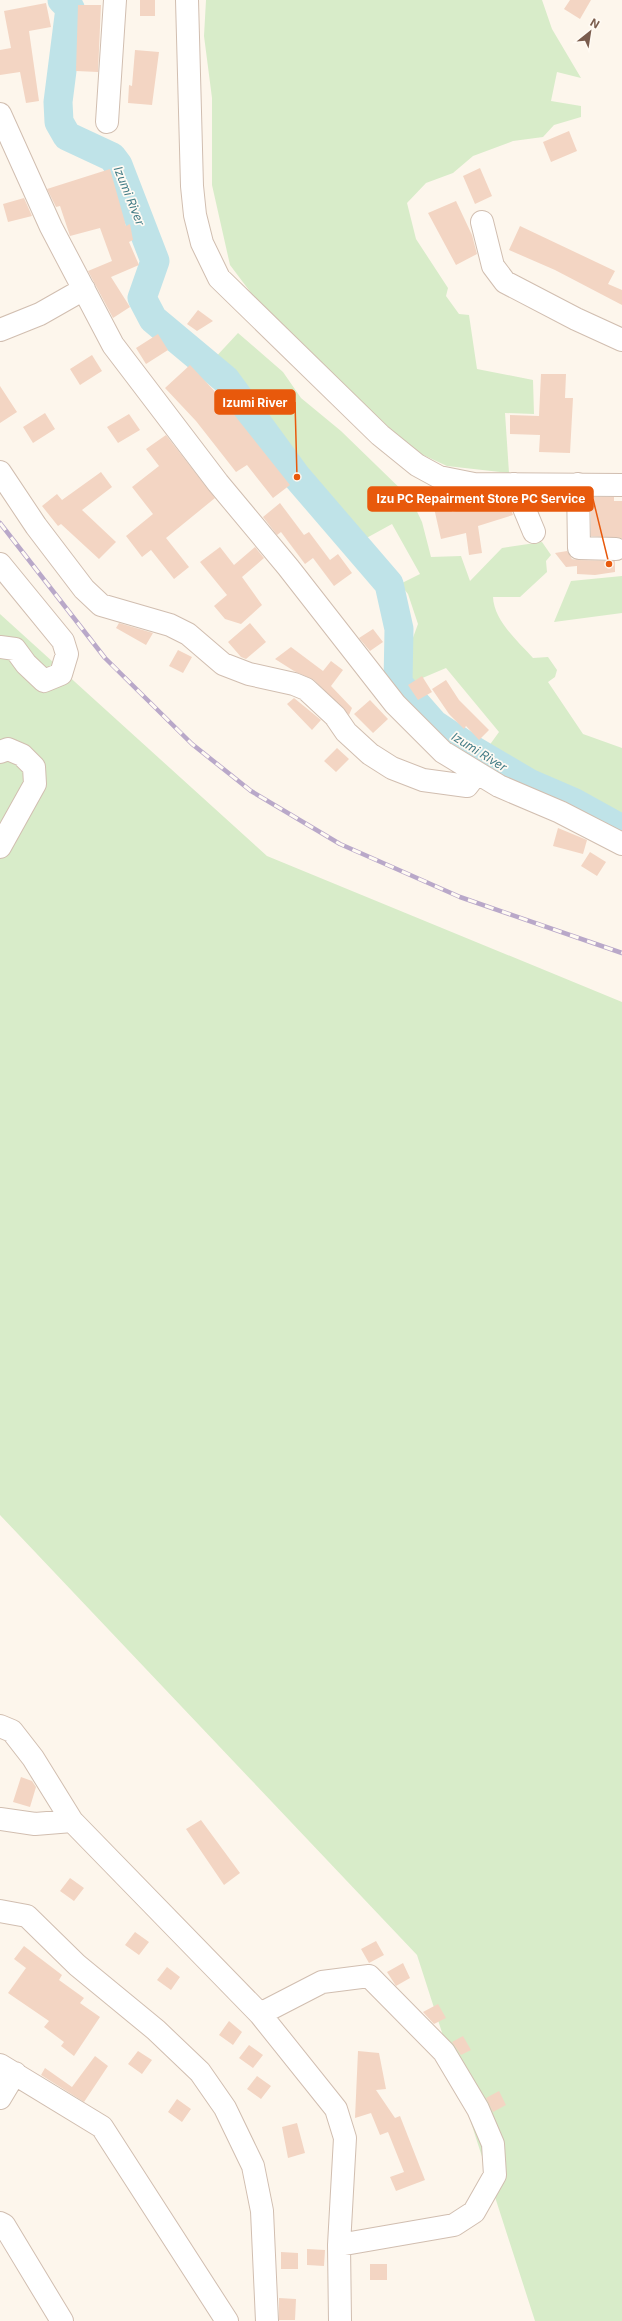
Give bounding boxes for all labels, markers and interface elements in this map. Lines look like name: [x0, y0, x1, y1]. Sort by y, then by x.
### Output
north arrow: [570, 12, 610, 52]
text: N: [588, 15, 602, 31]
water label: Izumi River: [111, 164, 148, 228]
callout: Izumi River: [215, 390, 295, 414]
text: Izumi River: [223, 395, 288, 410]
callout: Izu PC Repairment Store PC Service: [368, 487, 593, 511]
text: Izu PC Repairment Store PC Service: [377, 491, 585, 506]
water label: Izumi River: [449, 729, 510, 775]

